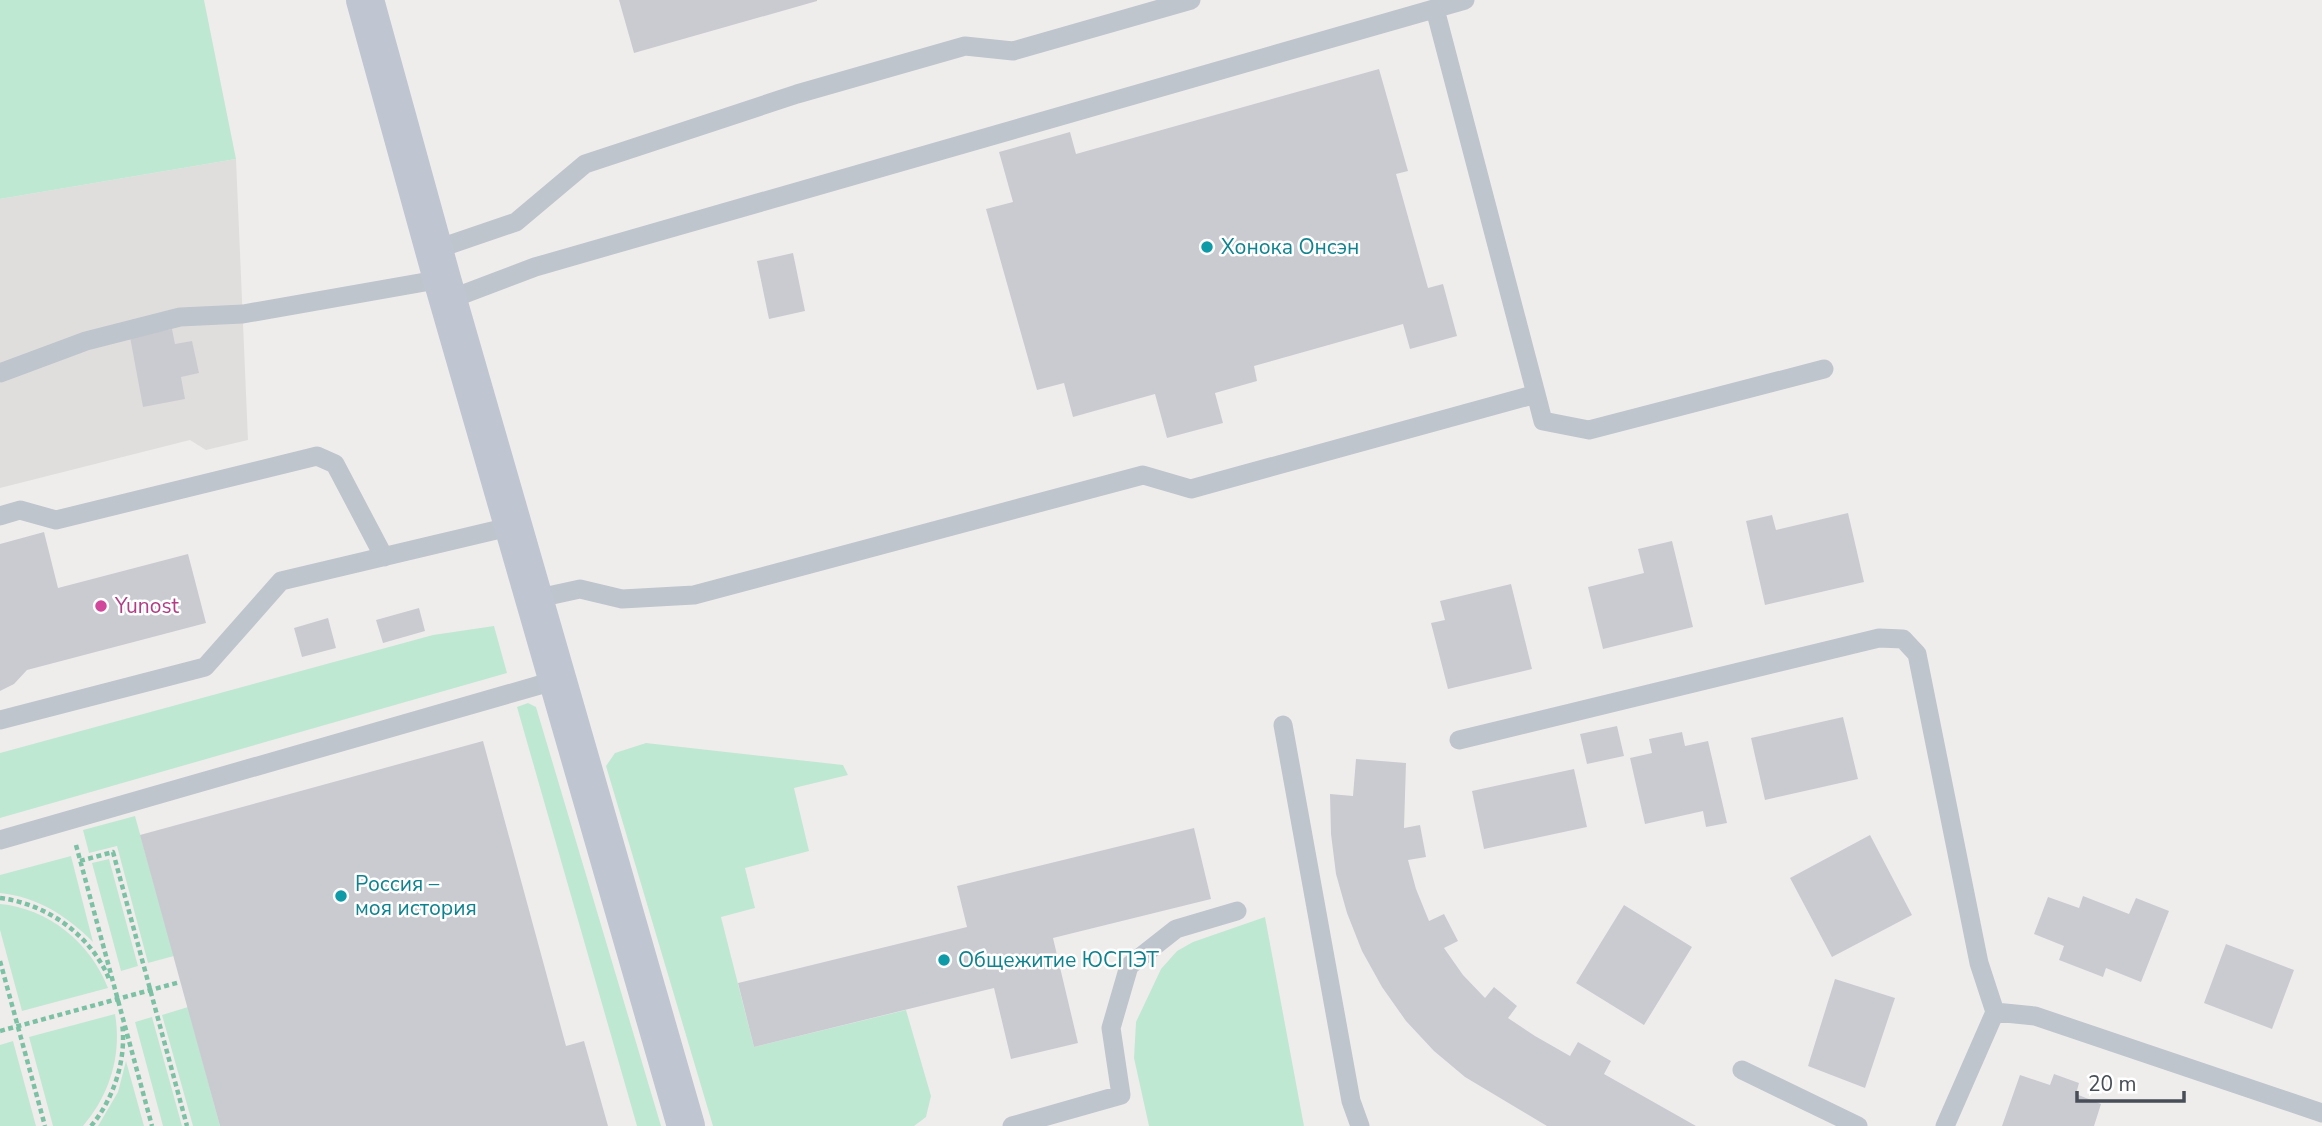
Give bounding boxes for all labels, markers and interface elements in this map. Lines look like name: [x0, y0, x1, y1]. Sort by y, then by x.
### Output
place label: Хонока Онсэн: [1221, 233, 1359, 261]
marker: Хонока Онсэн: [1199, 239, 1215, 255]
place label: Yunost: [114, 592, 179, 620]
marker: Yunost: [93, 598, 109, 614]
place label: Россия – моя история: [355, 870, 477, 922]
marker: Россия – моя история: [333, 888, 349, 904]
place label: Общежитие ЮСПЭТ: [958, 946, 1159, 974]
marker: Общежитие ЮСПЭТ: [936, 952, 952, 968]
scale bar: [2077, 1060, 2184, 1104]
text: 20 m: [2088, 1070, 2137, 1098]

